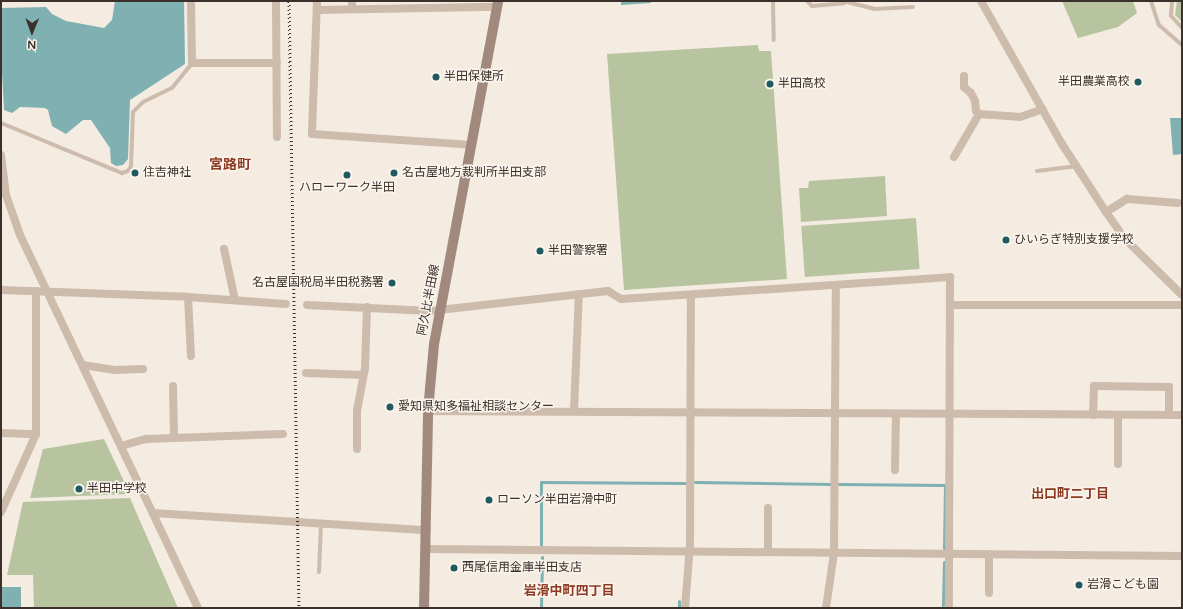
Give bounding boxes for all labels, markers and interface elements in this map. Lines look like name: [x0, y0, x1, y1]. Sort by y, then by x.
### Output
north arrow: [12, 12, 52, 52]
text: N: [27, 38, 36, 51]
place label: 半田保健所: [444, 70, 504, 84]
marker: 半田保健所: [431, 72, 441, 82]
place label: 半田農業高校: [1058, 75, 1130, 89]
place label: 半田高校: [778, 77, 826, 91]
marker: 半田農業高校: [1133, 77, 1143, 87]
marker: 半田高校: [765, 79, 775, 89]
district label: 宮路町: [209, 157, 251, 173]
place label: 住吉神社: [143, 166, 191, 180]
place label: 名古屋地方裁判所半田支部: [402, 166, 546, 180]
marker: 住吉神社: [130, 168, 140, 178]
marker: 名古屋地方裁判所半田支部: [389, 168, 399, 178]
marker: ハローワーク半田: [342, 170, 352, 180]
place label: ハローワーク半田: [299, 181, 395, 195]
place label: ひいらぎ特別支援学校: [1014, 233, 1134, 247]
marker: ひいらぎ特別支援学校: [1001, 235, 1011, 245]
place label: 半田警察署: [548, 244, 608, 258]
marker: 半田警察署: [535, 246, 545, 256]
street label: 阿久比半田線: [415, 263, 443, 337]
place label: 名古屋国税局半田税務署: [252, 276, 384, 290]
marker: 名古屋国税局半田税務署: [387, 278, 397, 288]
place label: 愛知県知多福祉相談センター: [398, 400, 554, 414]
marker: 愛知県知多福祉相談センター: [385, 402, 395, 412]
place label: 半田中学校: [87, 482, 147, 496]
marker: 半田中学校: [74, 484, 84, 494]
district label: 出口町二丁目: [1031, 486, 1109, 502]
place label: ローソン半田岩滑中町: [497, 493, 617, 507]
marker: ローソン半田岩滑中町: [484, 495, 494, 505]
place label: 西尾信用金庫半田支店: [462, 561, 582, 575]
marker: 西尾信用金庫半田支店: [449, 563, 459, 573]
place label: 岩滑こども園: [1087, 578, 1159, 592]
marker: 岩滑こども園: [1074, 580, 1084, 590]
district label: 岩滑中町四丁目: [524, 583, 614, 599]

